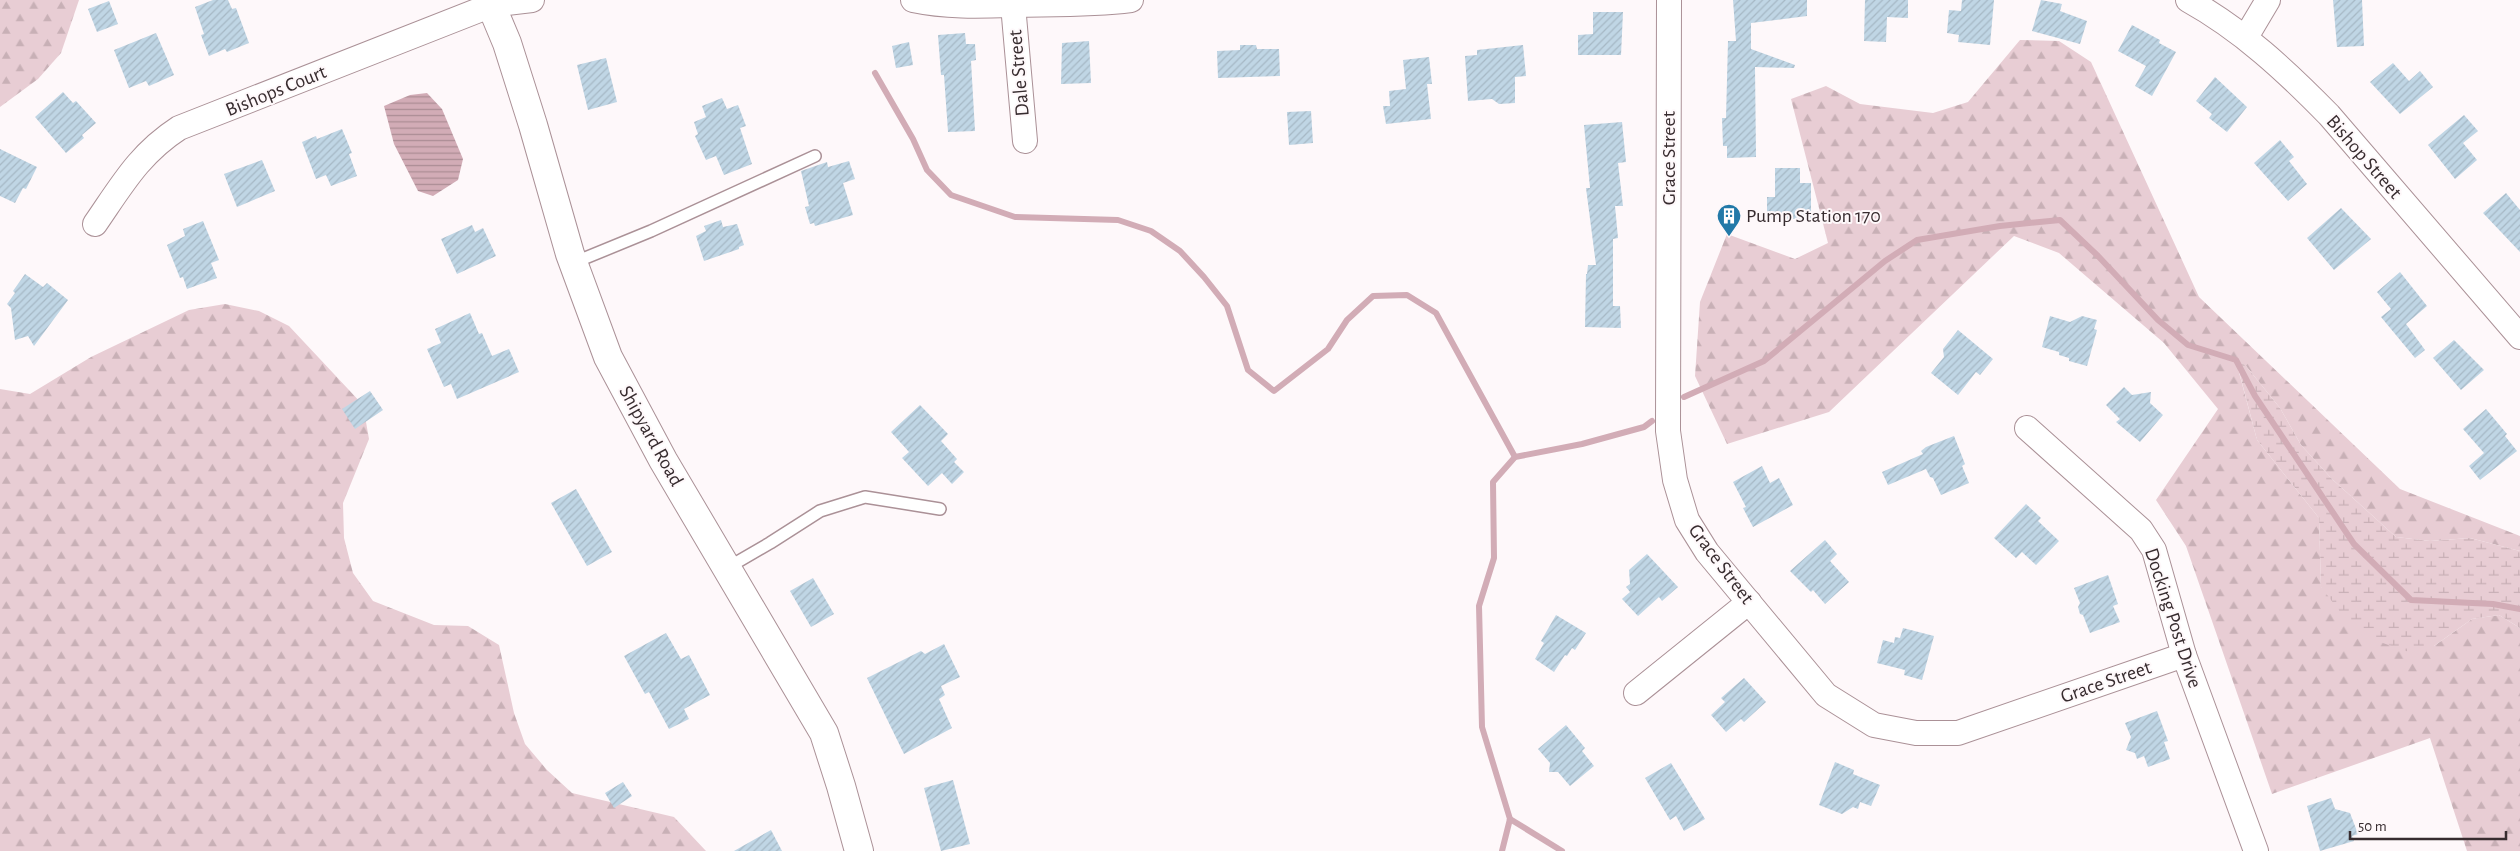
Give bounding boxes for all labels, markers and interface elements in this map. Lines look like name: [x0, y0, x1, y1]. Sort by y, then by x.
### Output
street label: Dale Street: [1005, 28, 1033, 117]
street label: Bishops Court: [223, 62, 330, 120]
street label: Grace Street: [1659, 110, 1679, 205]
street label: Bishop Street: [2322, 111, 2406, 203]
building icon: Pump Station 170: [1716, 203, 1742, 237]
place label: Pump Station 170: [1746, 206, 1881, 226]
street label: Shipyard Road: [615, 382, 687, 490]
street label: Grace Street: [1685, 520, 1758, 608]
street label: Docking Post Drive: [2141, 546, 2205, 690]
street label: Grace Street: [2058, 657, 2154, 707]
scale bar: [2350, 808, 2506, 840]
text: 50 m: [2358, 819, 2387, 834]

